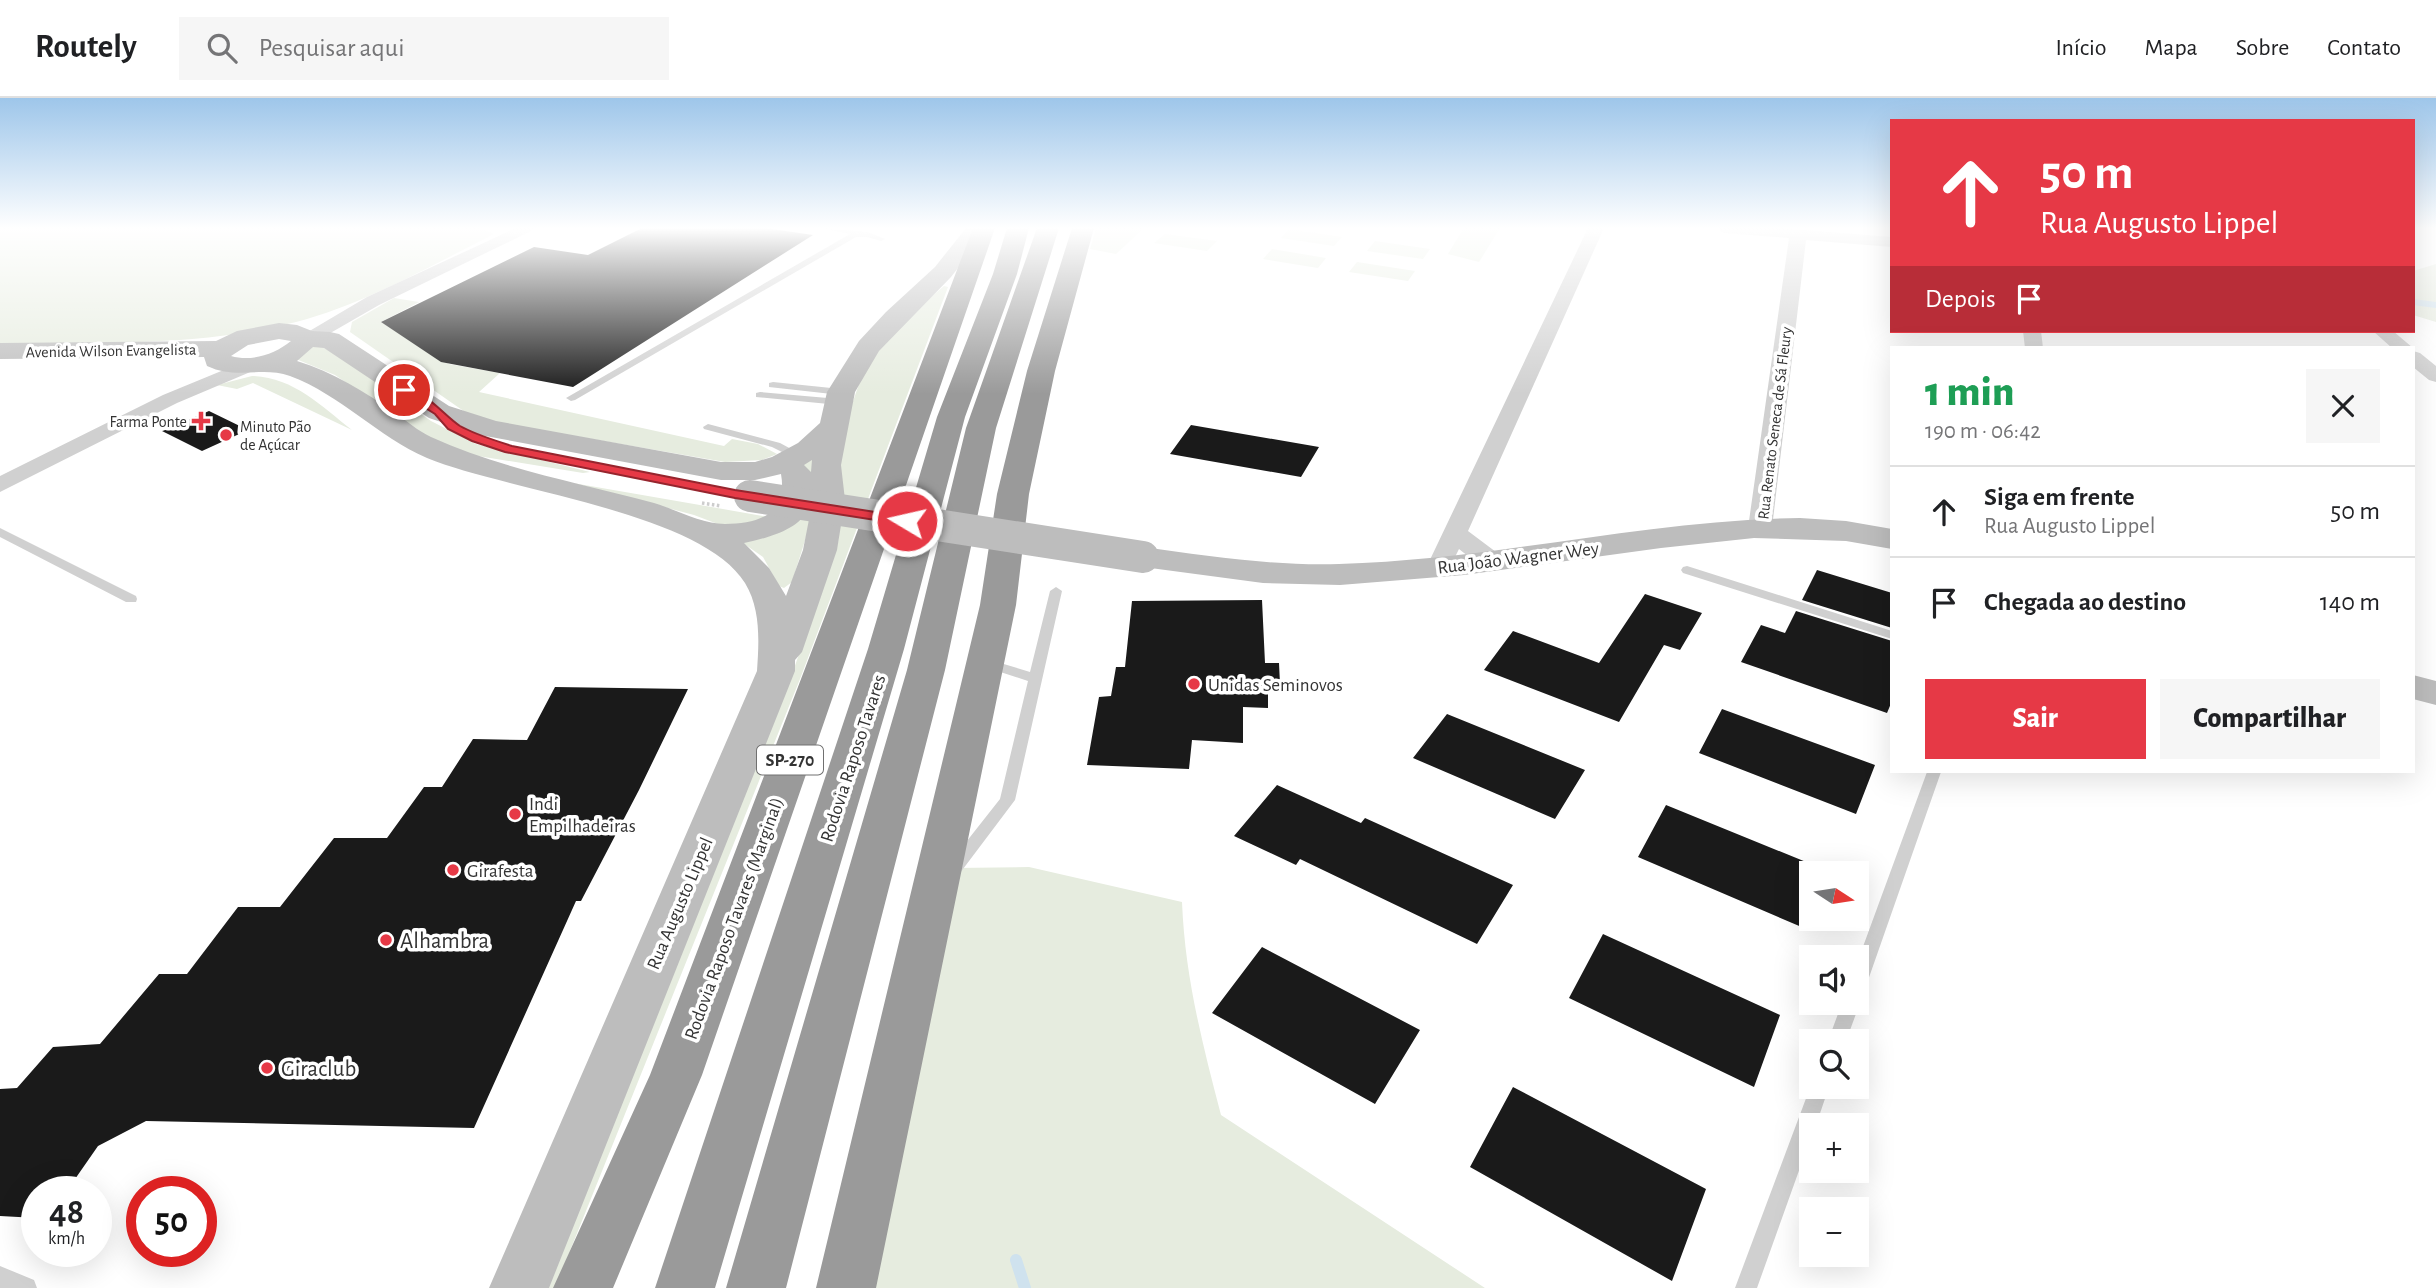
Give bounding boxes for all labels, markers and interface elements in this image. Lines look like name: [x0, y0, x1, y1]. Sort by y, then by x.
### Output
search box: [179, 17, 669, 80]
icon: search: [203, 29, 241, 67]
text: Routely: [35, 31, 137, 64]
text: Pesquisar aqui: [259, 35, 404, 61]
text: Início: [2055, 36, 2107, 60]
text: Mapa: [2145, 36, 2198, 60]
text: Sobre: [2236, 36, 2289, 60]
text: Contato: [2327, 36, 2401, 60]
icon: ahead: [1925, 147, 2016, 238]
text: 50 m: [2040, 149, 2134, 198]
text: Rua Augusto Lippel: [2040, 207, 2278, 239]
icon: arrive: [2010, 280, 2048, 318]
text: Depois: [1925, 286, 1996, 312]
street label: Rua Renato Seneca de Sá Fleury: [1755, 326, 1796, 520]
street label: Avenida Wilson Evangelista: [26, 342, 196, 360]
pin: [374, 360, 434, 420]
button: close: [2306, 369, 2380, 443]
icon: arrive: [385, 371, 423, 409]
text: 1 min: [1925, 371, 2014, 413]
marker: Farma Ponte: [193, 413, 209, 429]
place label: Farma Ponte: [109, 414, 187, 430]
place label: Minuto Pão de Açúcar: [240, 419, 312, 453]
text: 190 m · 06:42: [1925, 420, 2041, 443]
marker: Minuto Pão de Açúcar: [218, 427, 234, 443]
position arrow: [870, 484, 944, 558]
text: Siga em frente: [1984, 484, 2135, 510]
icon: ahead: [1925, 493, 1963, 531]
text: 50 m: [2330, 498, 2380, 524]
text: Rua Augusto Lippel: [1984, 515, 2155, 538]
street label: Rua João Wagner Wey: [1436, 539, 1600, 578]
icon: arrive: [1925, 584, 1963, 622]
text: Chegada ao destino: [1984, 589, 2186, 615]
text: 140 m: [2320, 589, 2380, 615]
street label: Rodovia Raposo Tavares: [817, 672, 889, 845]
marker: Unidas Seminovos: [1186, 676, 1202, 692]
place label: Unidas Seminovos: [1208, 676, 1343, 695]
button: Sair: [1925, 679, 2146, 759]
button: Compartilhar: [2160, 679, 2380, 759]
road number: SP-270: [757, 746, 823, 774]
place label: Indi Empilhadeiras: [529, 795, 636, 836]
street label: Rodovia Raposo Tavares (Marginal): [682, 795, 787, 1042]
marker: Indi Empilhadeiras: [507, 806, 523, 822]
street label: Rua Augusto Lippel: [644, 835, 717, 972]
north arrow: [1799, 861, 1869, 931]
map controls: [1799, 861, 1869, 1267]
marker: Girafesta: [445, 862, 461, 878]
place label: Girafesta: [467, 862, 534, 881]
place label: Alhambra: [400, 930, 489, 953]
marker: Alhambra: [378, 932, 394, 948]
button: sound: [1799, 945, 1869, 1015]
button: search: [1799, 1029, 1869, 1099]
place label: Giraclub: [281, 1058, 356, 1081]
marker: Giraclub: [259, 1060, 275, 1076]
button: +: [1799, 1113, 1869, 1183]
speed limit sign: 50: [126, 1176, 217, 1267]
text: 48: [49, 1195, 84, 1230]
button: −: [1799, 1197, 1869, 1267]
text: km/h: [48, 1230, 85, 1248]

